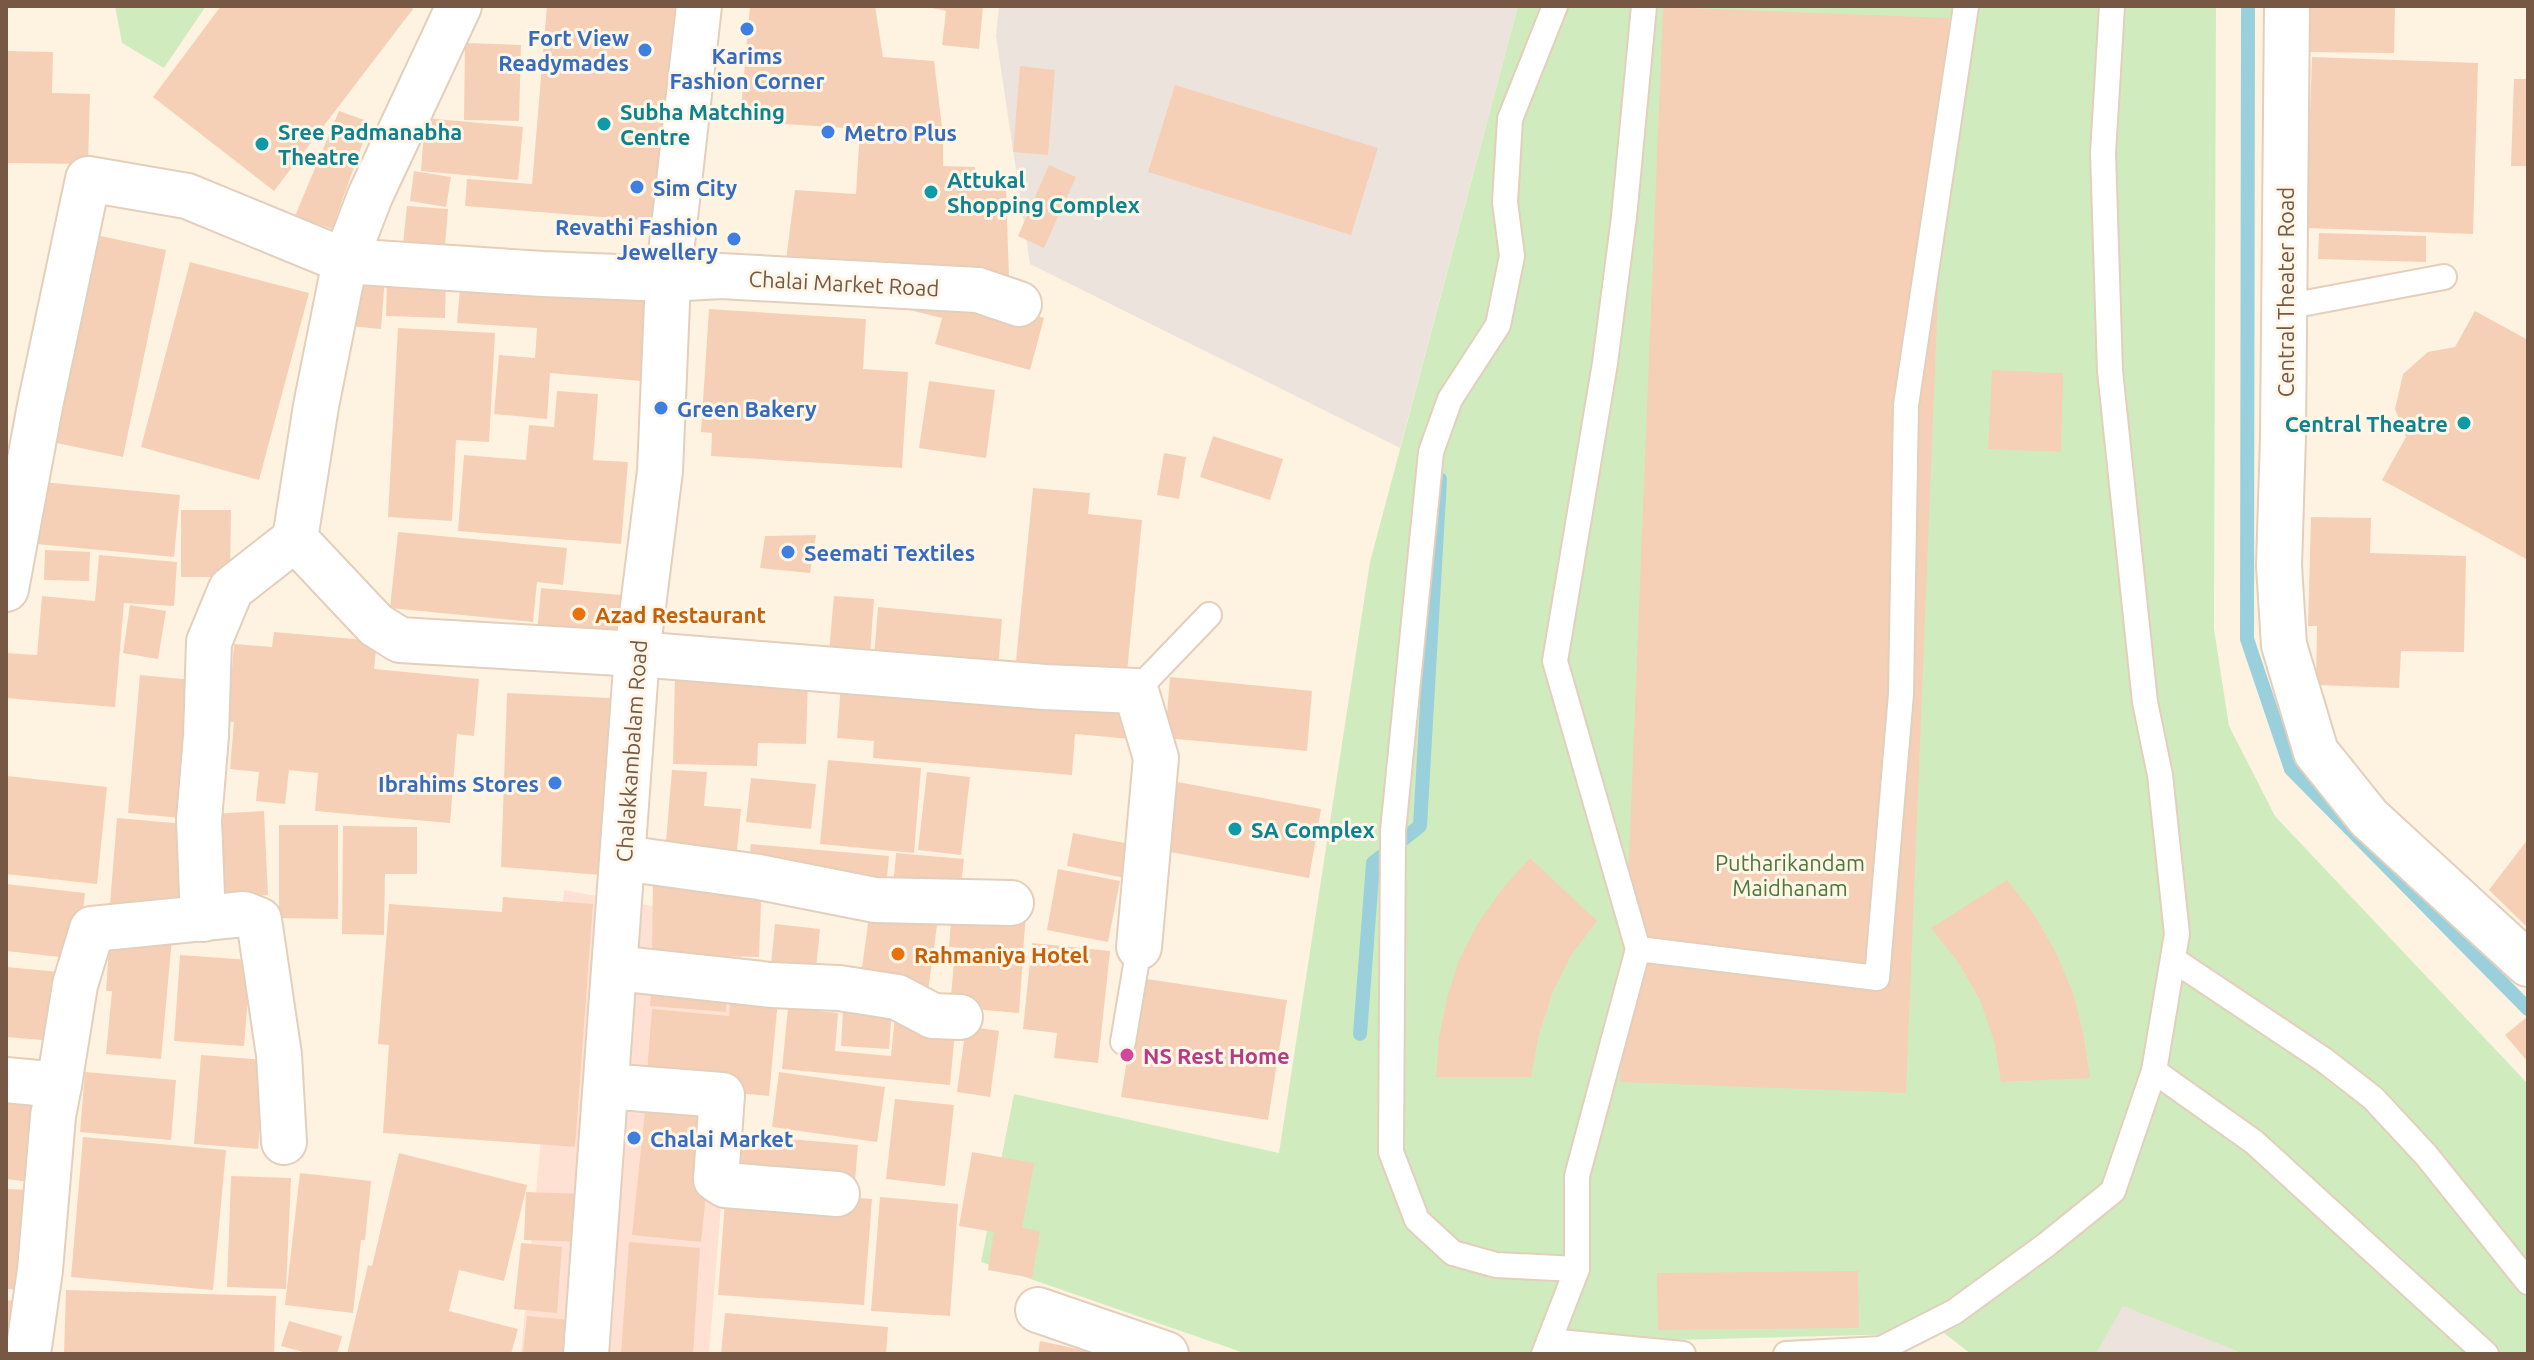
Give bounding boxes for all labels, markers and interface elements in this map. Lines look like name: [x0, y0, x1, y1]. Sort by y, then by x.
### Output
marker: Karims Fashion Corner: [738, 20, 756, 38]
place label: Fort View Readymades: [498, 25, 629, 75]
marker: Fort View Readymades: [636, 41, 654, 59]
place label: Karims Fashion Corner: [669, 43, 825, 93]
place label: Subha Matching Centre: [620, 99, 785, 149]
marker: Subha Matching Centre: [595, 115, 613, 133]
place label: Sree Padmanabha Theatre: [278, 119, 462, 169]
place label: Metro Plus: [844, 120, 957, 145]
marker: Metro Plus: [819, 123, 837, 141]
marker: Sree Padmanabha Theatre: [253, 135, 271, 153]
place label: Attukal Shopping Complex: [947, 167, 1140, 217]
place label: Sim City: [653, 175, 738, 200]
marker: Sim City: [628, 178, 646, 196]
marker: Attukal Shopping Complex: [922, 183, 940, 201]
street label: Central Theater Road: [2273, 187, 2298, 397]
place label: Revathi Fashion Jewellery: [555, 214, 718, 264]
marker: Revathi Fashion Jewellery: [725, 230, 743, 248]
street label: Chalai Market Road: [748, 266, 940, 300]
place label: Green Bakery: [677, 396, 817, 421]
marker: Green Bakery: [652, 399, 670, 417]
place label: Central Theatre: [2285, 411, 2448, 436]
marker: Central Theatre: [2455, 414, 2473, 432]
place label: Seemati Textiles: [804, 540, 975, 565]
marker: Seemati Textiles: [779, 543, 797, 561]
place label: Azad Restaurant: [595, 602, 766, 627]
marker: Azad Restaurant: [570, 605, 588, 623]
street label: Chalakkambalam Road: [611, 639, 651, 863]
place label: Ibrahims Stores: [378, 771, 539, 796]
marker: Ibrahims Stores: [546, 774, 564, 792]
place label: SA Complex: [1251, 817, 1375, 842]
marker: SA Complex: [1226, 820, 1244, 838]
park label: Putharikandam Maidhanam: [1715, 850, 1865, 900]
place label: Rahmaniya Hotel: [914, 942, 1089, 967]
marker: Rahmaniya Hotel: [889, 945, 907, 963]
place label: NS Rest Home: [1143, 1043, 1290, 1068]
marker: NS Rest Home: [1118, 1046, 1136, 1064]
place label: Chalai Market: [650, 1126, 793, 1151]
marker: Chalai Market: [625, 1129, 643, 1147]

